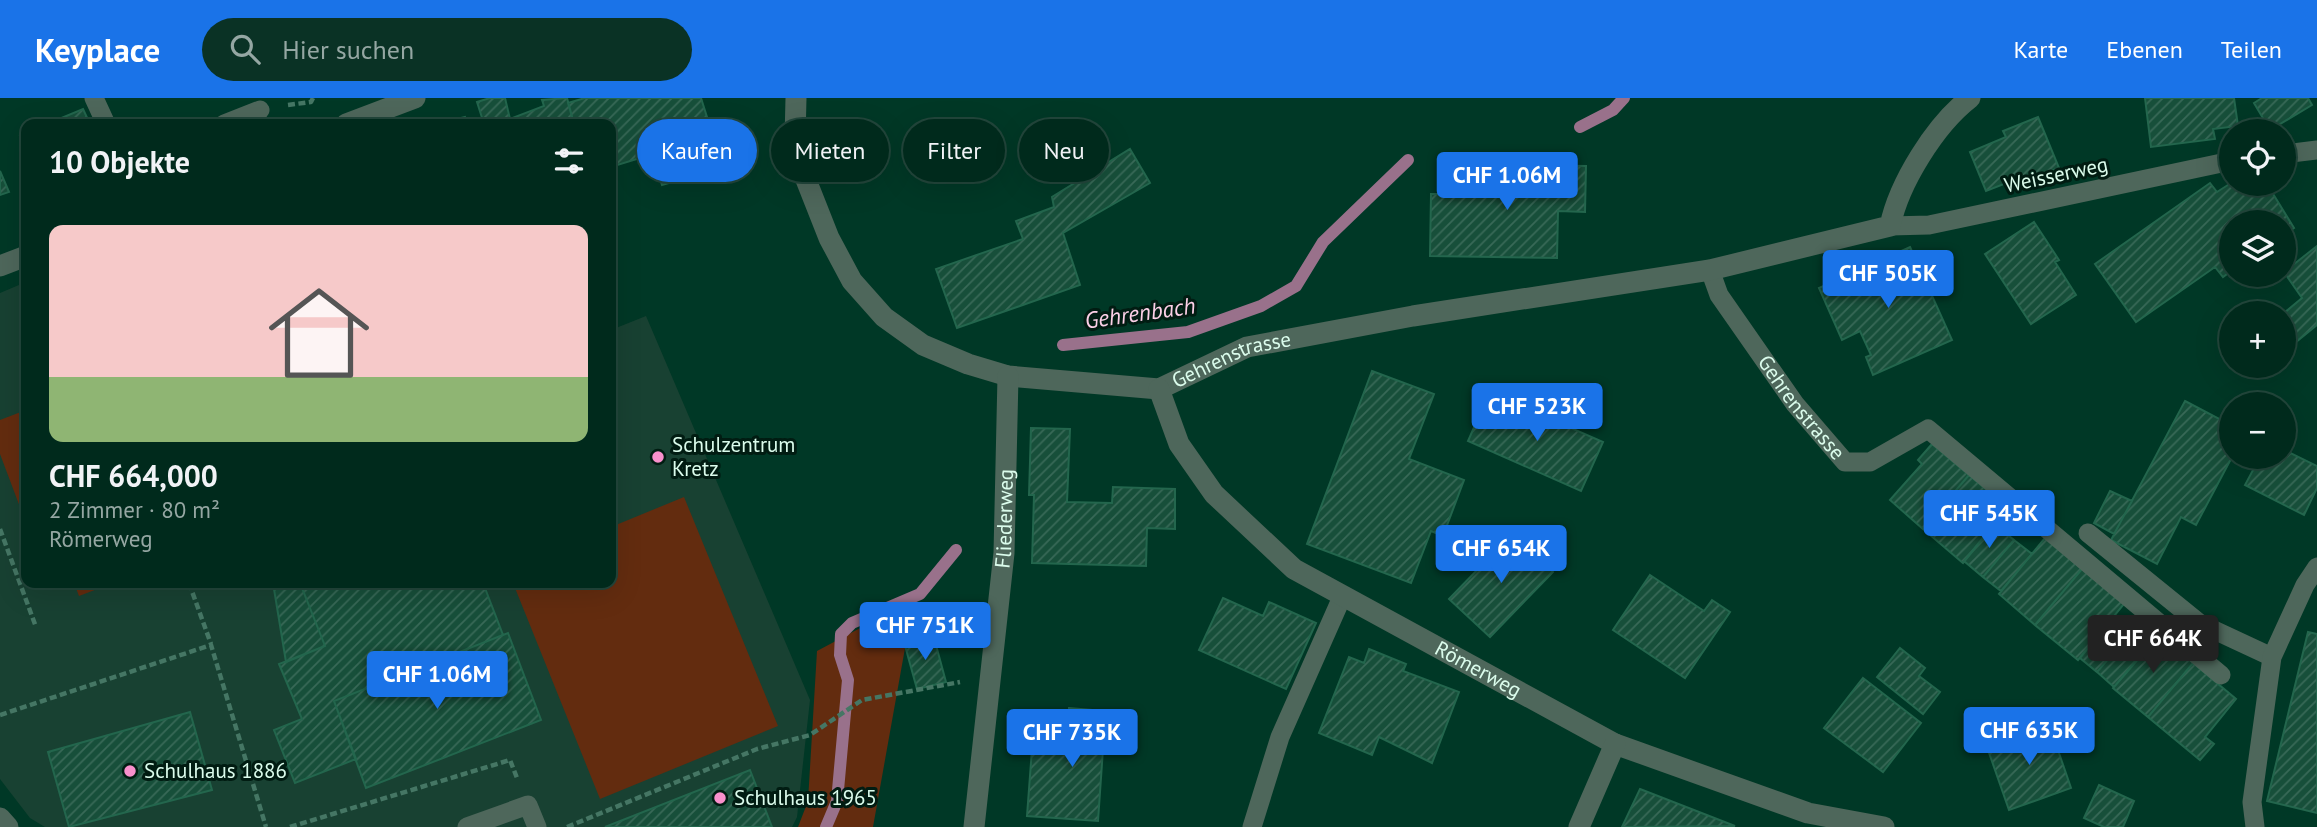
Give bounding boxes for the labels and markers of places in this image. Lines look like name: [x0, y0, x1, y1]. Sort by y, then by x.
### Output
pin: CHF 1.06M: [1427, 152, 1587, 212]
pin: CHF 505K: [1816, 250, 1960, 310]
pin: CHF 523K: [1465, 384, 1609, 443]
place label: Schulzentrum Kretz: [672, 431, 795, 482]
marker: Schulzentrum Kretz: [650, 449, 666, 465]
pin: CHF 545K: [1917, 490, 2061, 550]
pin: CHF 654K: [1429, 526, 1573, 585]
pin: CHF 751K: [853, 602, 997, 662]
pin: CHF 664K: [2081, 616, 2225, 675]
pin: CHF 1.06M: [357, 652, 517, 711]
pin: CHF 635K: [1957, 708, 2101, 767]
pin: CHF 735K: [1000, 710, 1144, 769]
place label: Schulhaus 1886: [144, 757, 287, 784]
marker: Schulhaus 1886: [122, 763, 138, 779]
place label: Schulhaus 1965: [734, 784, 877, 811]
marker: Schulhaus 1965: [712, 790, 728, 806]

